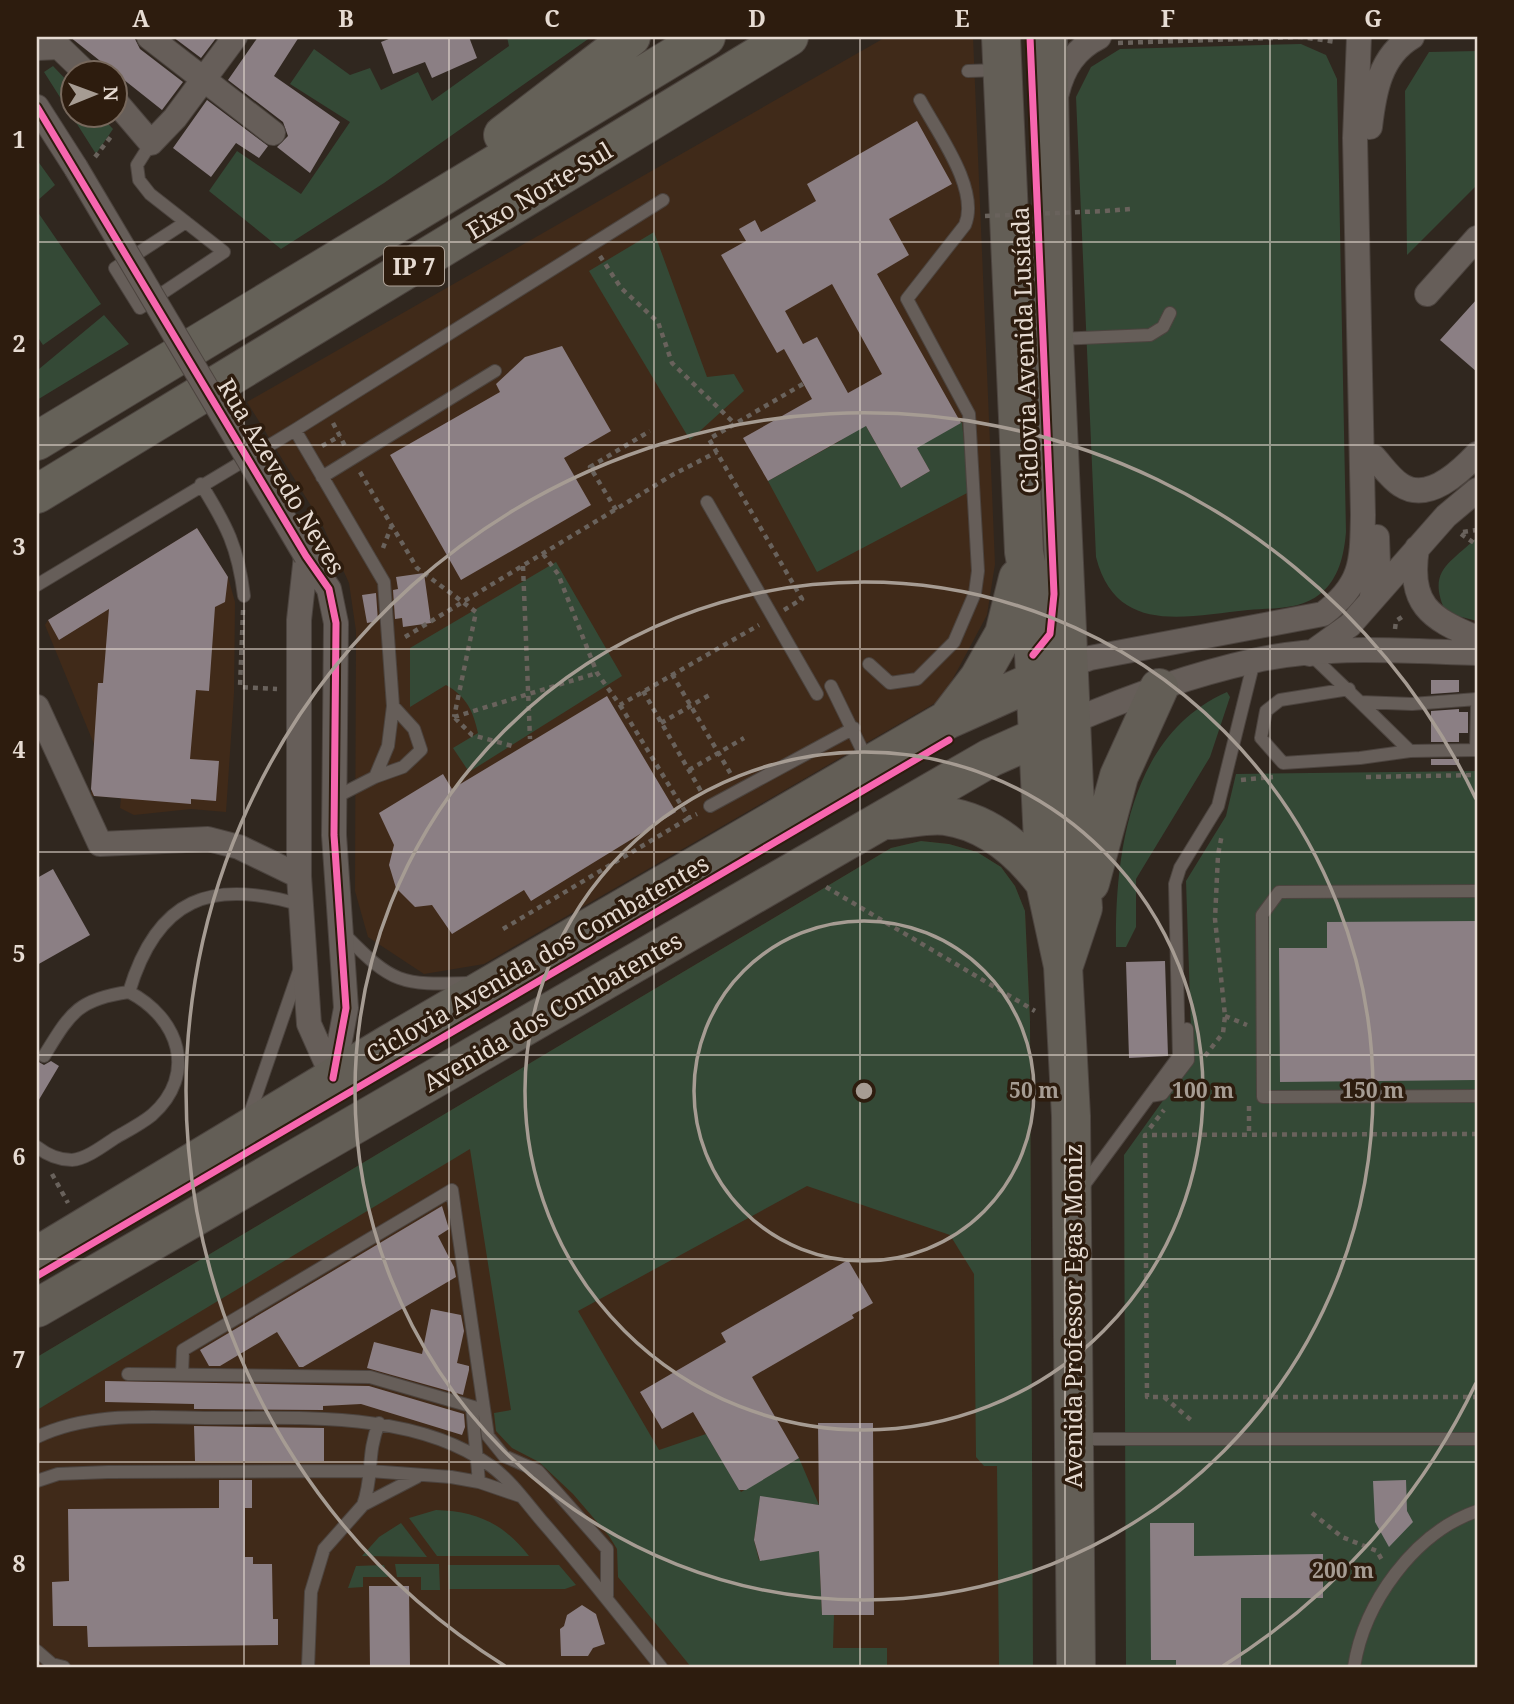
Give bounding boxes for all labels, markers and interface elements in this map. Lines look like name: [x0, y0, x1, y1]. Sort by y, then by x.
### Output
text: A: [132, 2, 150, 34]
text: B: [338, 2, 354, 34]
text: C: [544, 2, 560, 34]
text: D: [748, 2, 766, 34]
text: E: [954, 2, 970, 34]
text: F: [1161, 2, 1175, 34]
text: G: [1364, 2, 1382, 34]
north arrow: [60, 60, 130, 130]
text: N: [98, 86, 124, 101]
text: 1: [13, 123, 26, 155]
street label: Eixo Norte-Sul: [460, 133, 618, 247]
street label: Ciclovia Avenida Lusíada: [1002, 206, 1046, 494]
road number: IP 7: [384, 246, 444, 286]
text: 2: [13, 327, 26, 359]
street label: Rua Azevedo Neves: [210, 372, 354, 580]
text: 3: [13, 530, 26, 562]
text: 4: [13, 733, 26, 765]
street label: Ciclovia Avenida dos Combatentes: [361, 848, 713, 1068]
street label: Avenida dos Combatentes: [418, 925, 686, 1097]
text: 5: [13, 937, 26, 969]
text: 50 m: [1009, 1076, 1059, 1104]
text: 100 m: [1172, 1076, 1234, 1104]
text: 150 m: [1342, 1076, 1404, 1104]
centre of rings: [852, 1079, 876, 1103]
text: 6: [13, 1140, 26, 1172]
street label: Avenida Professor Egas Moniz: [1056, 1144, 1089, 1488]
text: 7: [13, 1343, 26, 1375]
text: 8: [13, 1547, 26, 1579]
text: 200 m: [1312, 1556, 1374, 1584]

